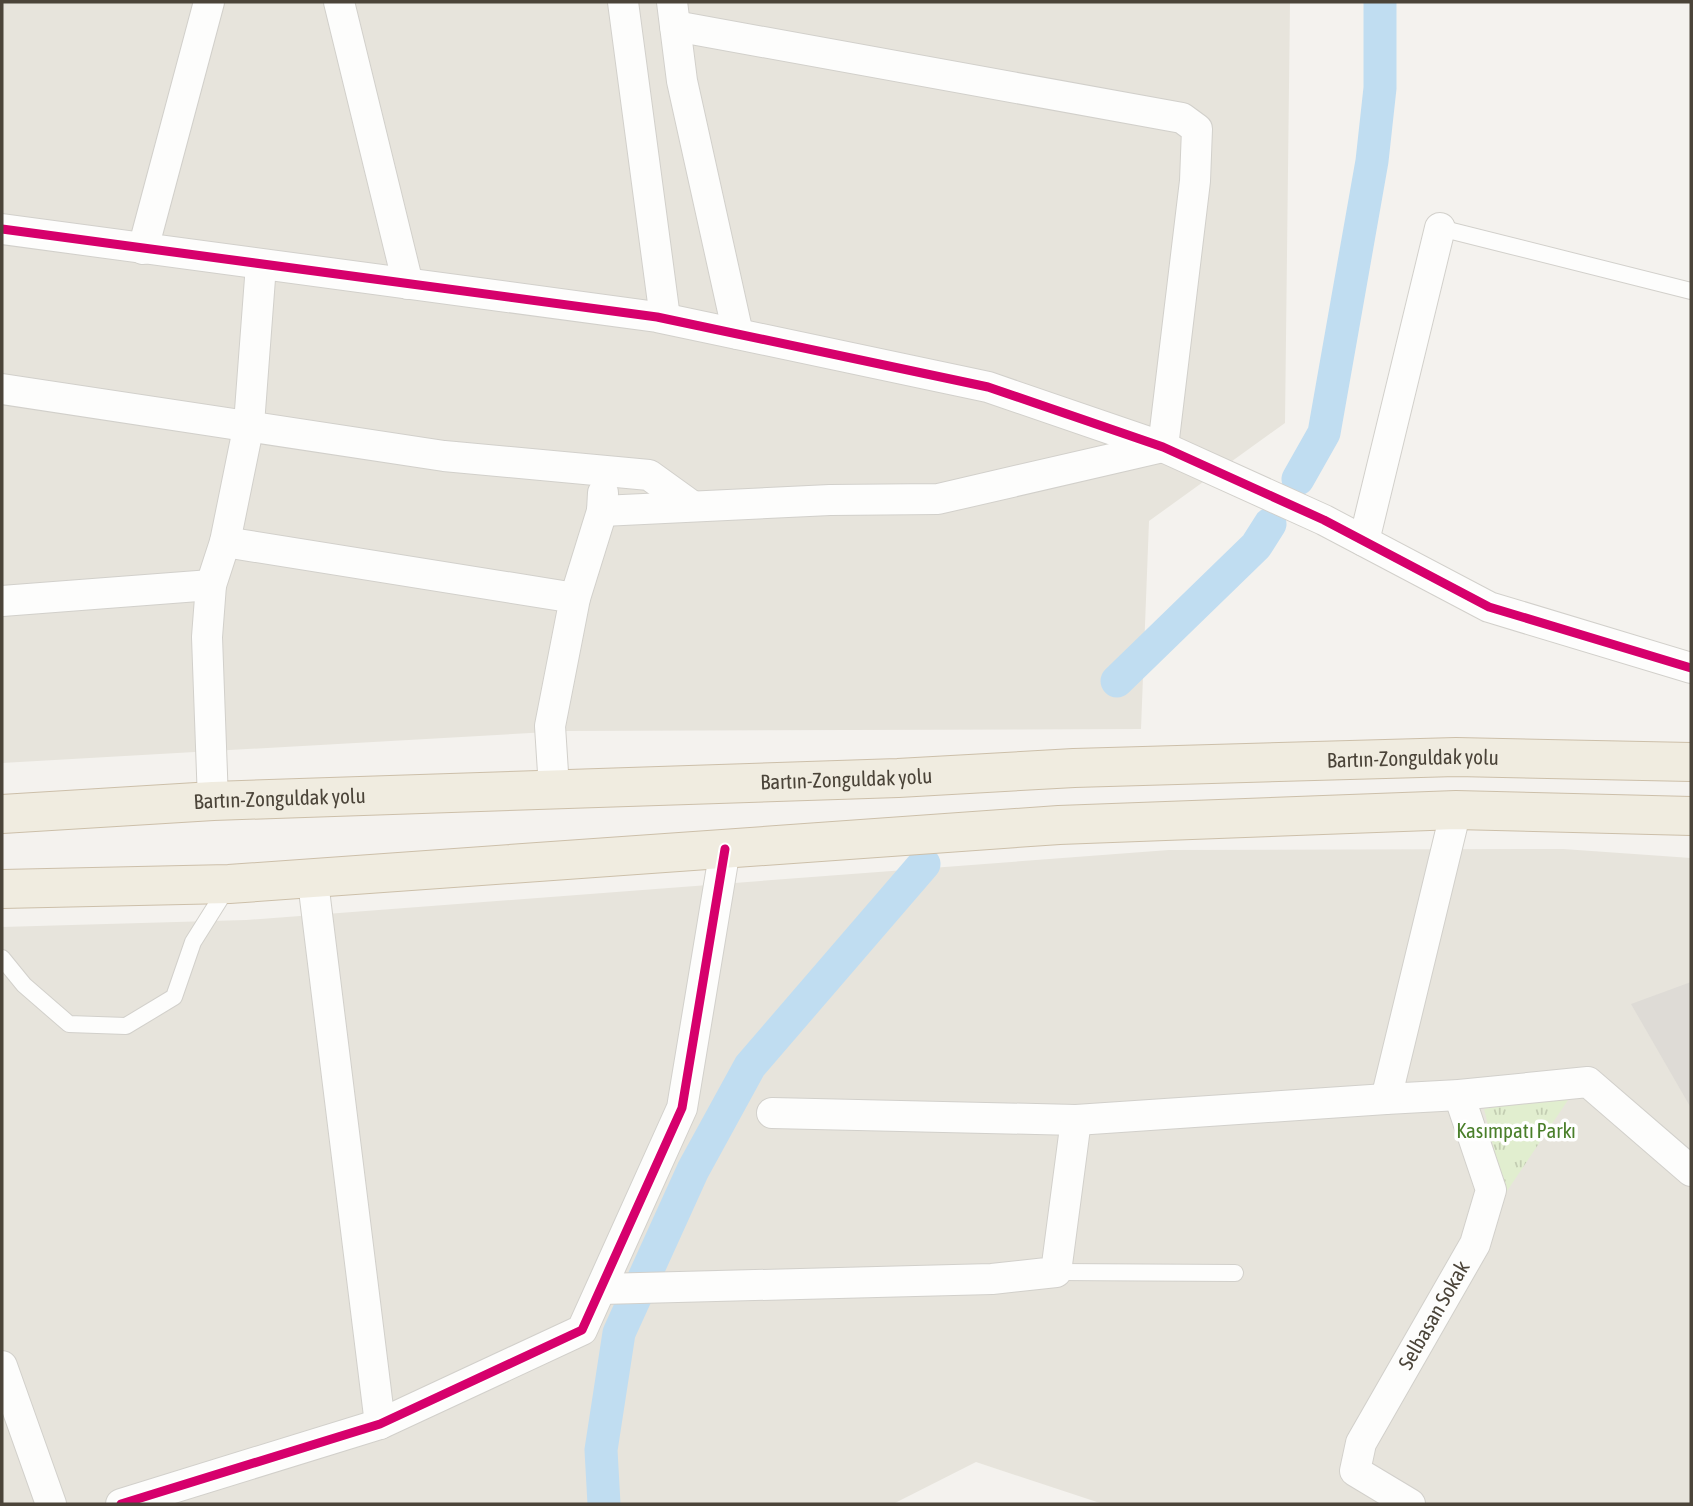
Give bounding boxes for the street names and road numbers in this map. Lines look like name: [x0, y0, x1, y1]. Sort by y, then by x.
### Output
street label: Bartın-Zonguldak yolu: [1326, 744, 1499, 772]
street label: Bartın-Zonguldak yolu: [760, 763, 933, 794]
street label: Bartın-Zonguldak yolu: [193, 783, 366, 813]
street label: Selbasan Sokak: [1393, 1256, 1474, 1373]

